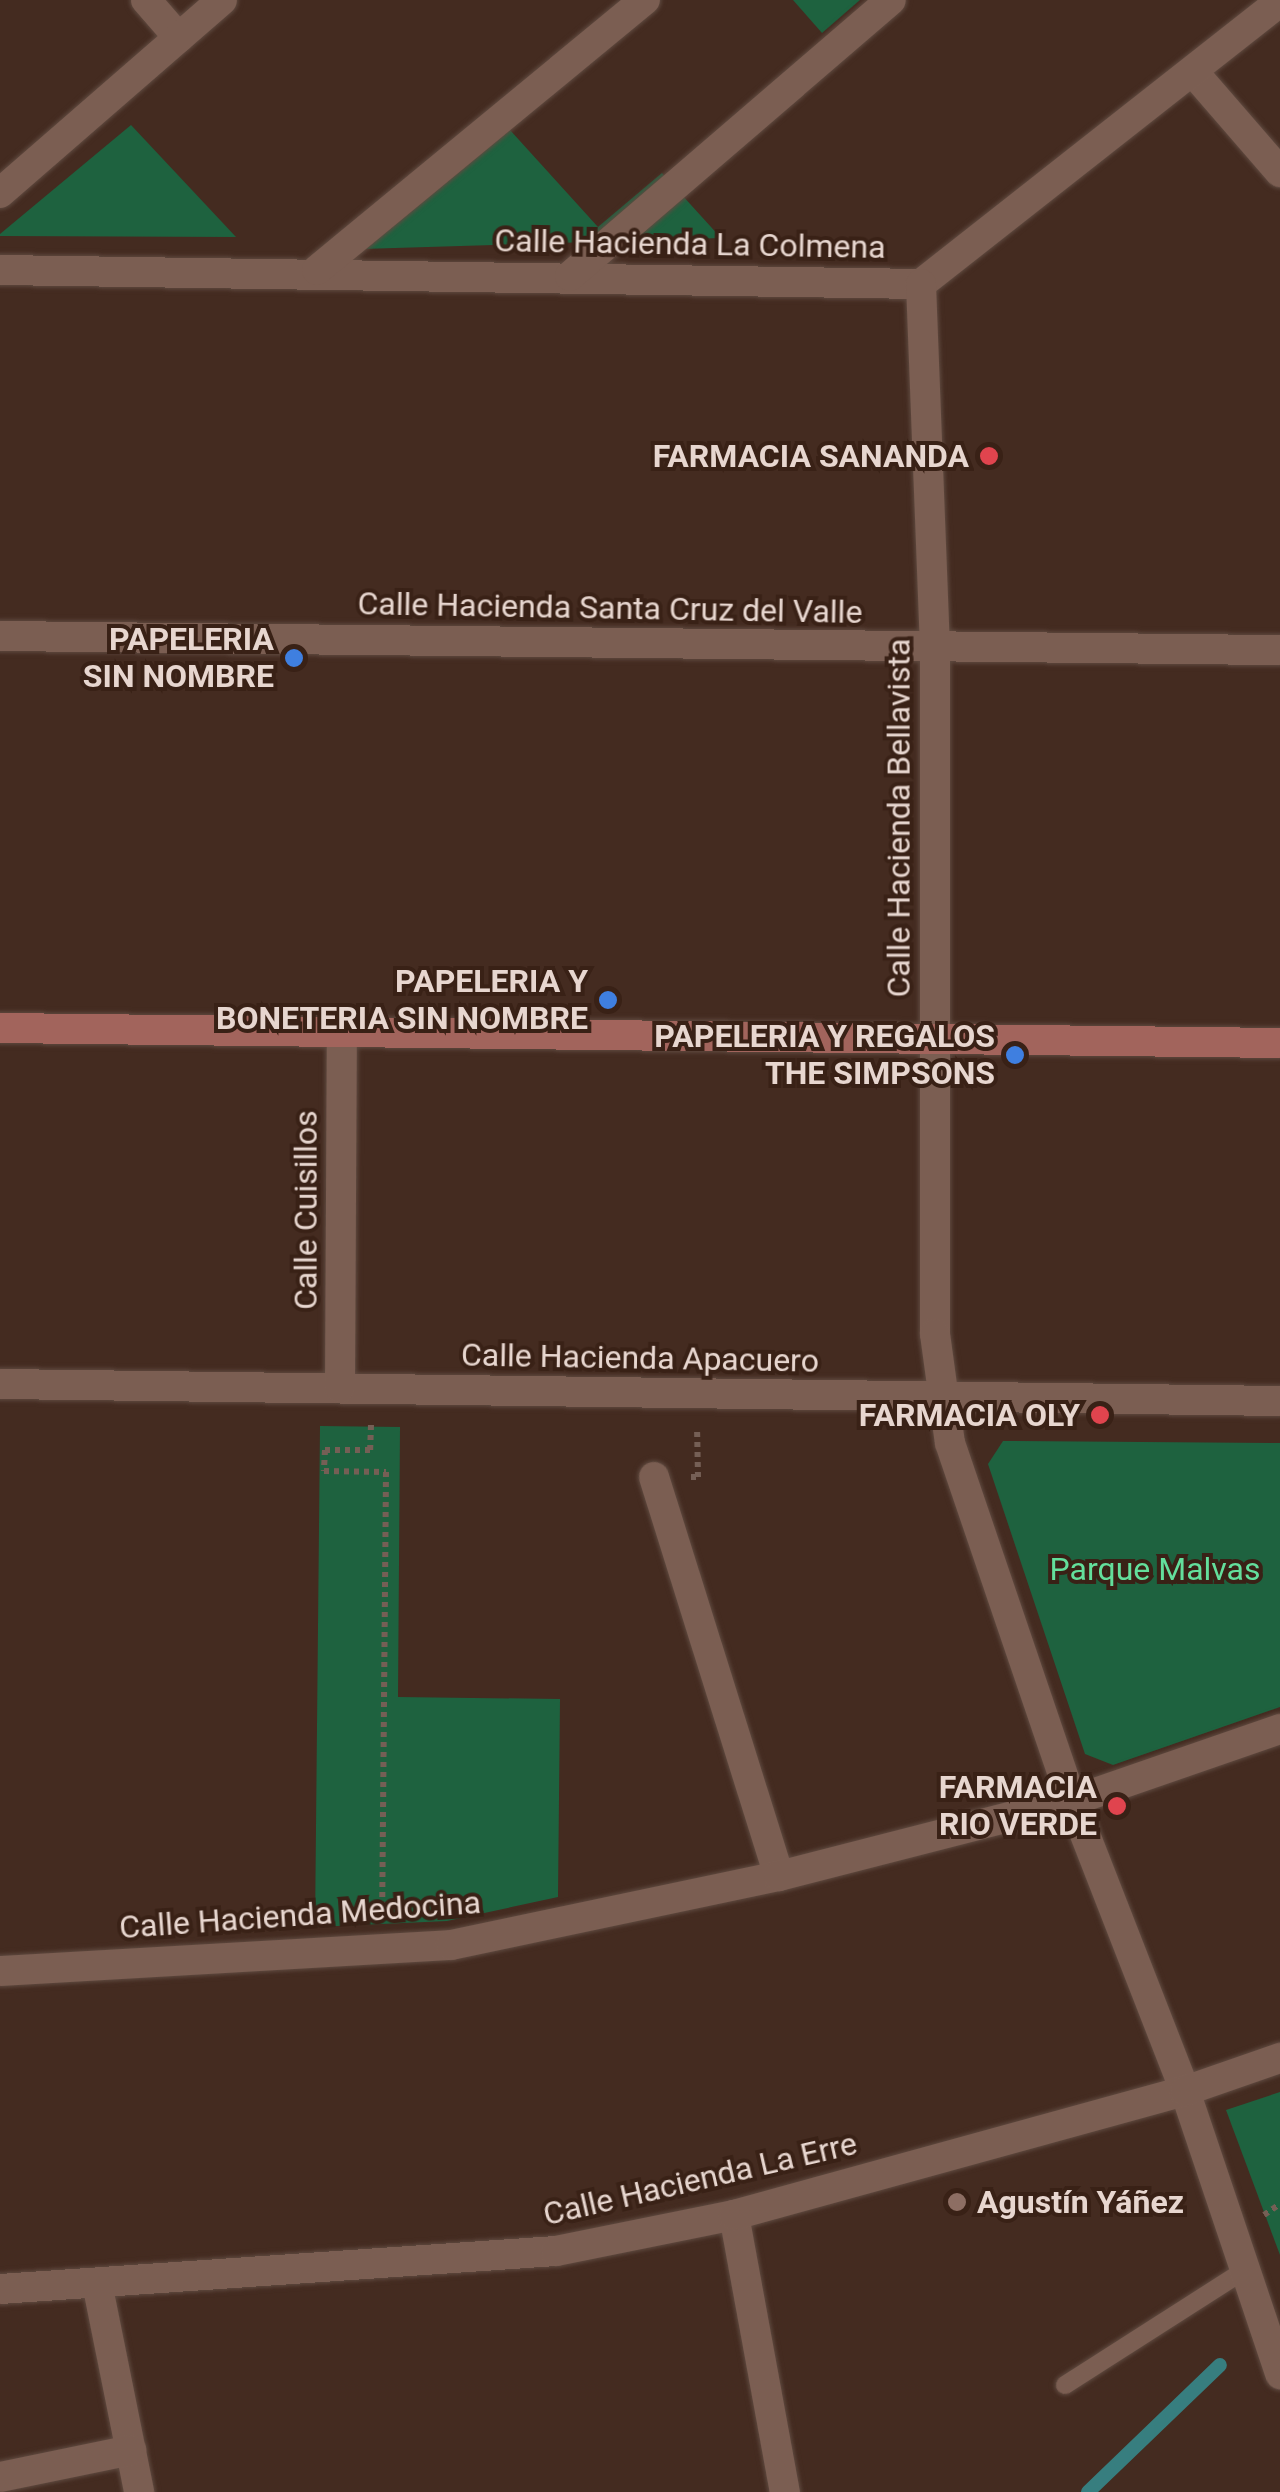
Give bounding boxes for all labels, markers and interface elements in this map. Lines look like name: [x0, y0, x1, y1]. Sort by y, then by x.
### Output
street label: Calle Hacienda La Colmena: [494, 221, 886, 267]
place label: FARMACIA SANANDA: [653, 437, 969, 475]
marker: FARMACIA SANANDA: [978, 445, 1000, 467]
street label: Calle Hacienda Santa Cruz del Valle: [357, 584, 863, 632]
place label: PAPELERIA SIN NOMBRE: [83, 621, 274, 696]
street label: Calle Hacienda Bellavista: [880, 639, 918, 997]
marker: PAPELERIA SIN NOMBRE: [283, 647, 305, 669]
place label: PAPELERIA Y BONETERIA SIN NOMBRE: [216, 963, 588, 1038]
marker: PAPELERIA Y BONETERIA SIN NOMBRE: [597, 989, 619, 1011]
place label: PAPELERIA Y REGALOS THE SIMPSONS: [654, 1018, 995, 1093]
marker: PAPELERIA Y REGALOS THE SIMPSONS: [1004, 1044, 1026, 1066]
street label: Calle Cuisillos: [287, 1110, 325, 1310]
street label: Calle Hacienda Apacuero: [461, 1336, 819, 1380]
place label: FARMACIA OLY: [859, 1396, 1080, 1434]
marker: FARMACIA OLY: [1089, 1404, 1111, 1426]
park label: Parque Malvas: [1049, 1550, 1261, 1588]
place label: FARMACIA RIO VERDE: [939, 1769, 1097, 1844]
marker: FARMACIA RIO VERDE: [1106, 1795, 1128, 1817]
street label: Calle Hacienda Medocina: [118, 1883, 482, 1947]
street label: Calle Hacienda La Erre: [539, 2124, 861, 2234]
place label: Agustín Yáñez: [977, 2183, 1184, 2221]
marker: Agustín Yáñez: [946, 2191, 968, 2213]

